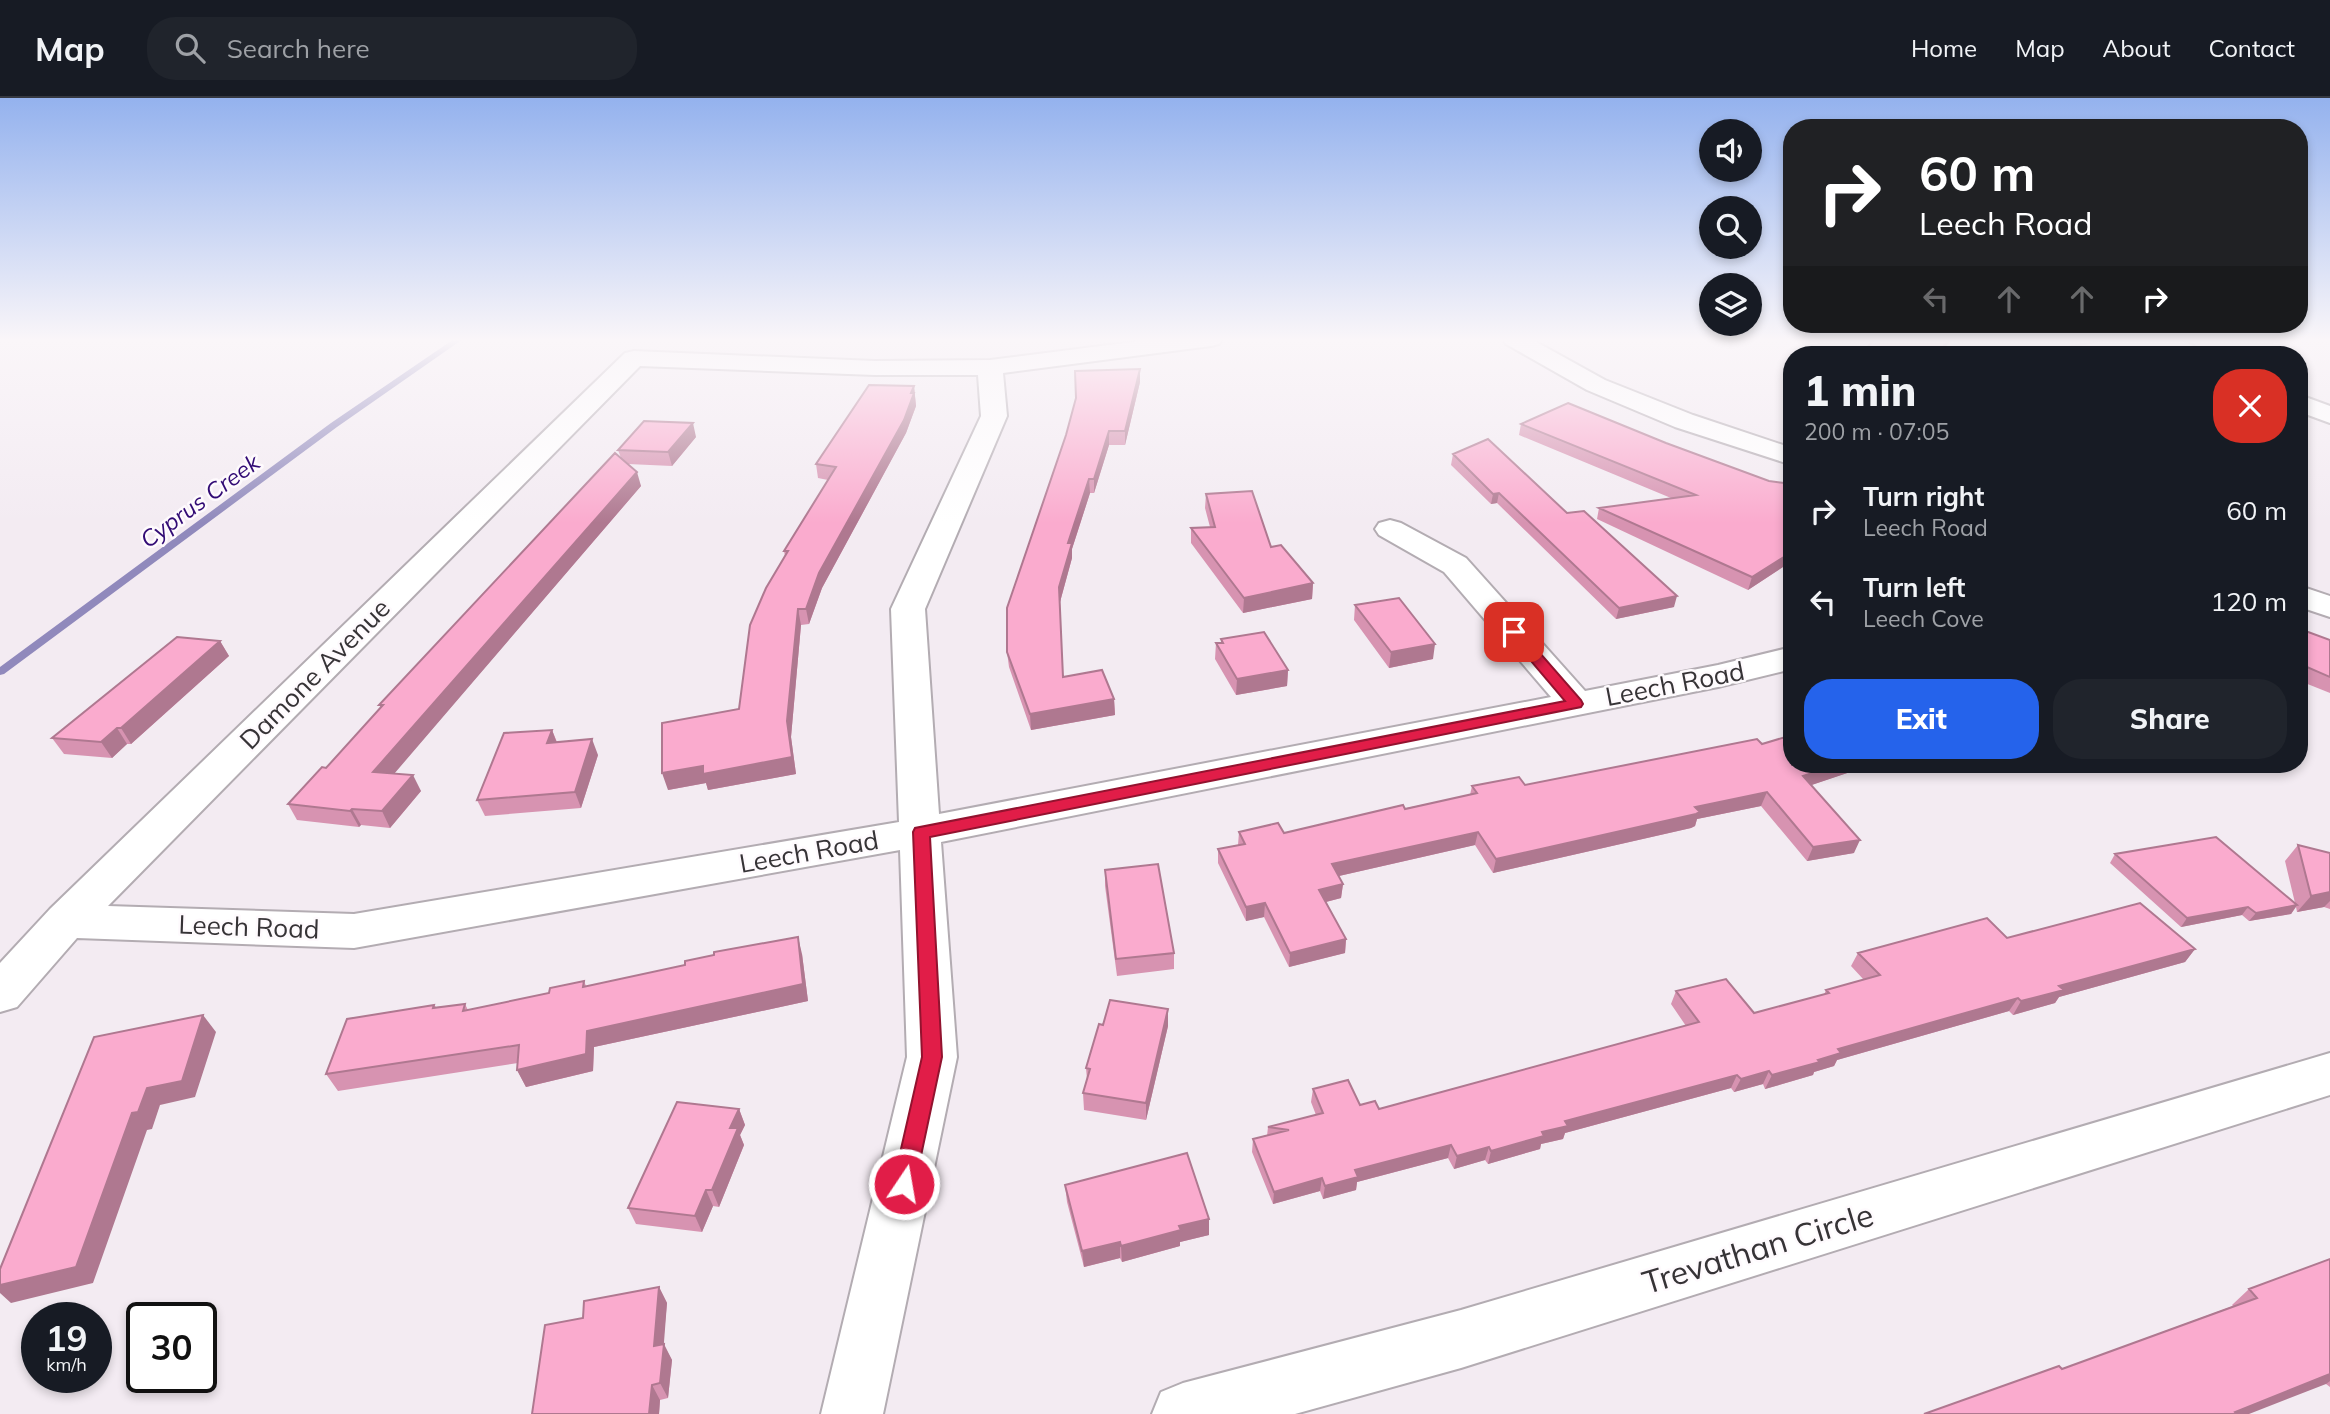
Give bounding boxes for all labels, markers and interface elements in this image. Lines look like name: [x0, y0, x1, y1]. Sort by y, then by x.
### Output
search box: [147, 17, 637, 80]
text: Map: [35, 28, 105, 69]
icon: search: [171, 29, 209, 67]
text: Search here: [227, 32, 370, 65]
text: Home: [1911, 33, 1977, 63]
text: Map: [2015, 33, 2065, 63]
text: About: [2103, 33, 2171, 63]
text: Contact: [2209, 33, 2295, 63]
map controls: [1699, 119, 1762, 336]
button: sound: [1699, 119, 1762, 182]
text: 60 m: [1919, 142, 2035, 203]
icon: right: [1804, 147, 1895, 238]
button: search: [1699, 196, 1762, 259]
text: Leech Road: [1919, 203, 2093, 243]
button: layers: [1699, 273, 1762, 336]
icon: left: [1917, 280, 1955, 318]
icon: ahead: [1990, 280, 2028, 318]
icon: ahead: [2063, 280, 2101, 318]
icon: right: [2136, 280, 2174, 318]
text: 1 min: [1804, 364, 1917, 417]
button: close: [2213, 369, 2287, 443]
text: 200 m · 07:05: [1804, 417, 1949, 446]
water label: Cyprus Creek: [134, 447, 266, 554]
text: Turn right: [1863, 480, 1984, 513]
icon: right: [1804, 492, 1842, 530]
text: 60 m: [2226, 494, 2287, 527]
text: Leech Road: [1863, 513, 1988, 542]
text: Turn left: [1863, 571, 1965, 604]
icon: left: [1804, 583, 1842, 621]
text: 120 m: [2211, 585, 2287, 618]
street label: Damone Avenue: [232, 591, 397, 756]
pin: [1484, 602, 1544, 662]
text: Leech Cove: [1863, 604, 1984, 633]
icon: arrive: [1495, 613, 1533, 651]
street label: Leech Road: [1603, 654, 1747, 713]
button: Exit: [1804, 679, 2039, 759]
button: Share: [2053, 679, 2287, 759]
street label: Leech Road: [737, 823, 881, 880]
street label: Leech Road: [178, 908, 320, 945]
position arrow: [867, 1147, 941, 1221]
street label: Trevathan Circle: [1637, 1194, 1878, 1302]
speed limit sign: 30: [126, 1302, 217, 1393]
text: 19: [45, 1316, 88, 1360]
text: km/h: [46, 1353, 87, 1376]

